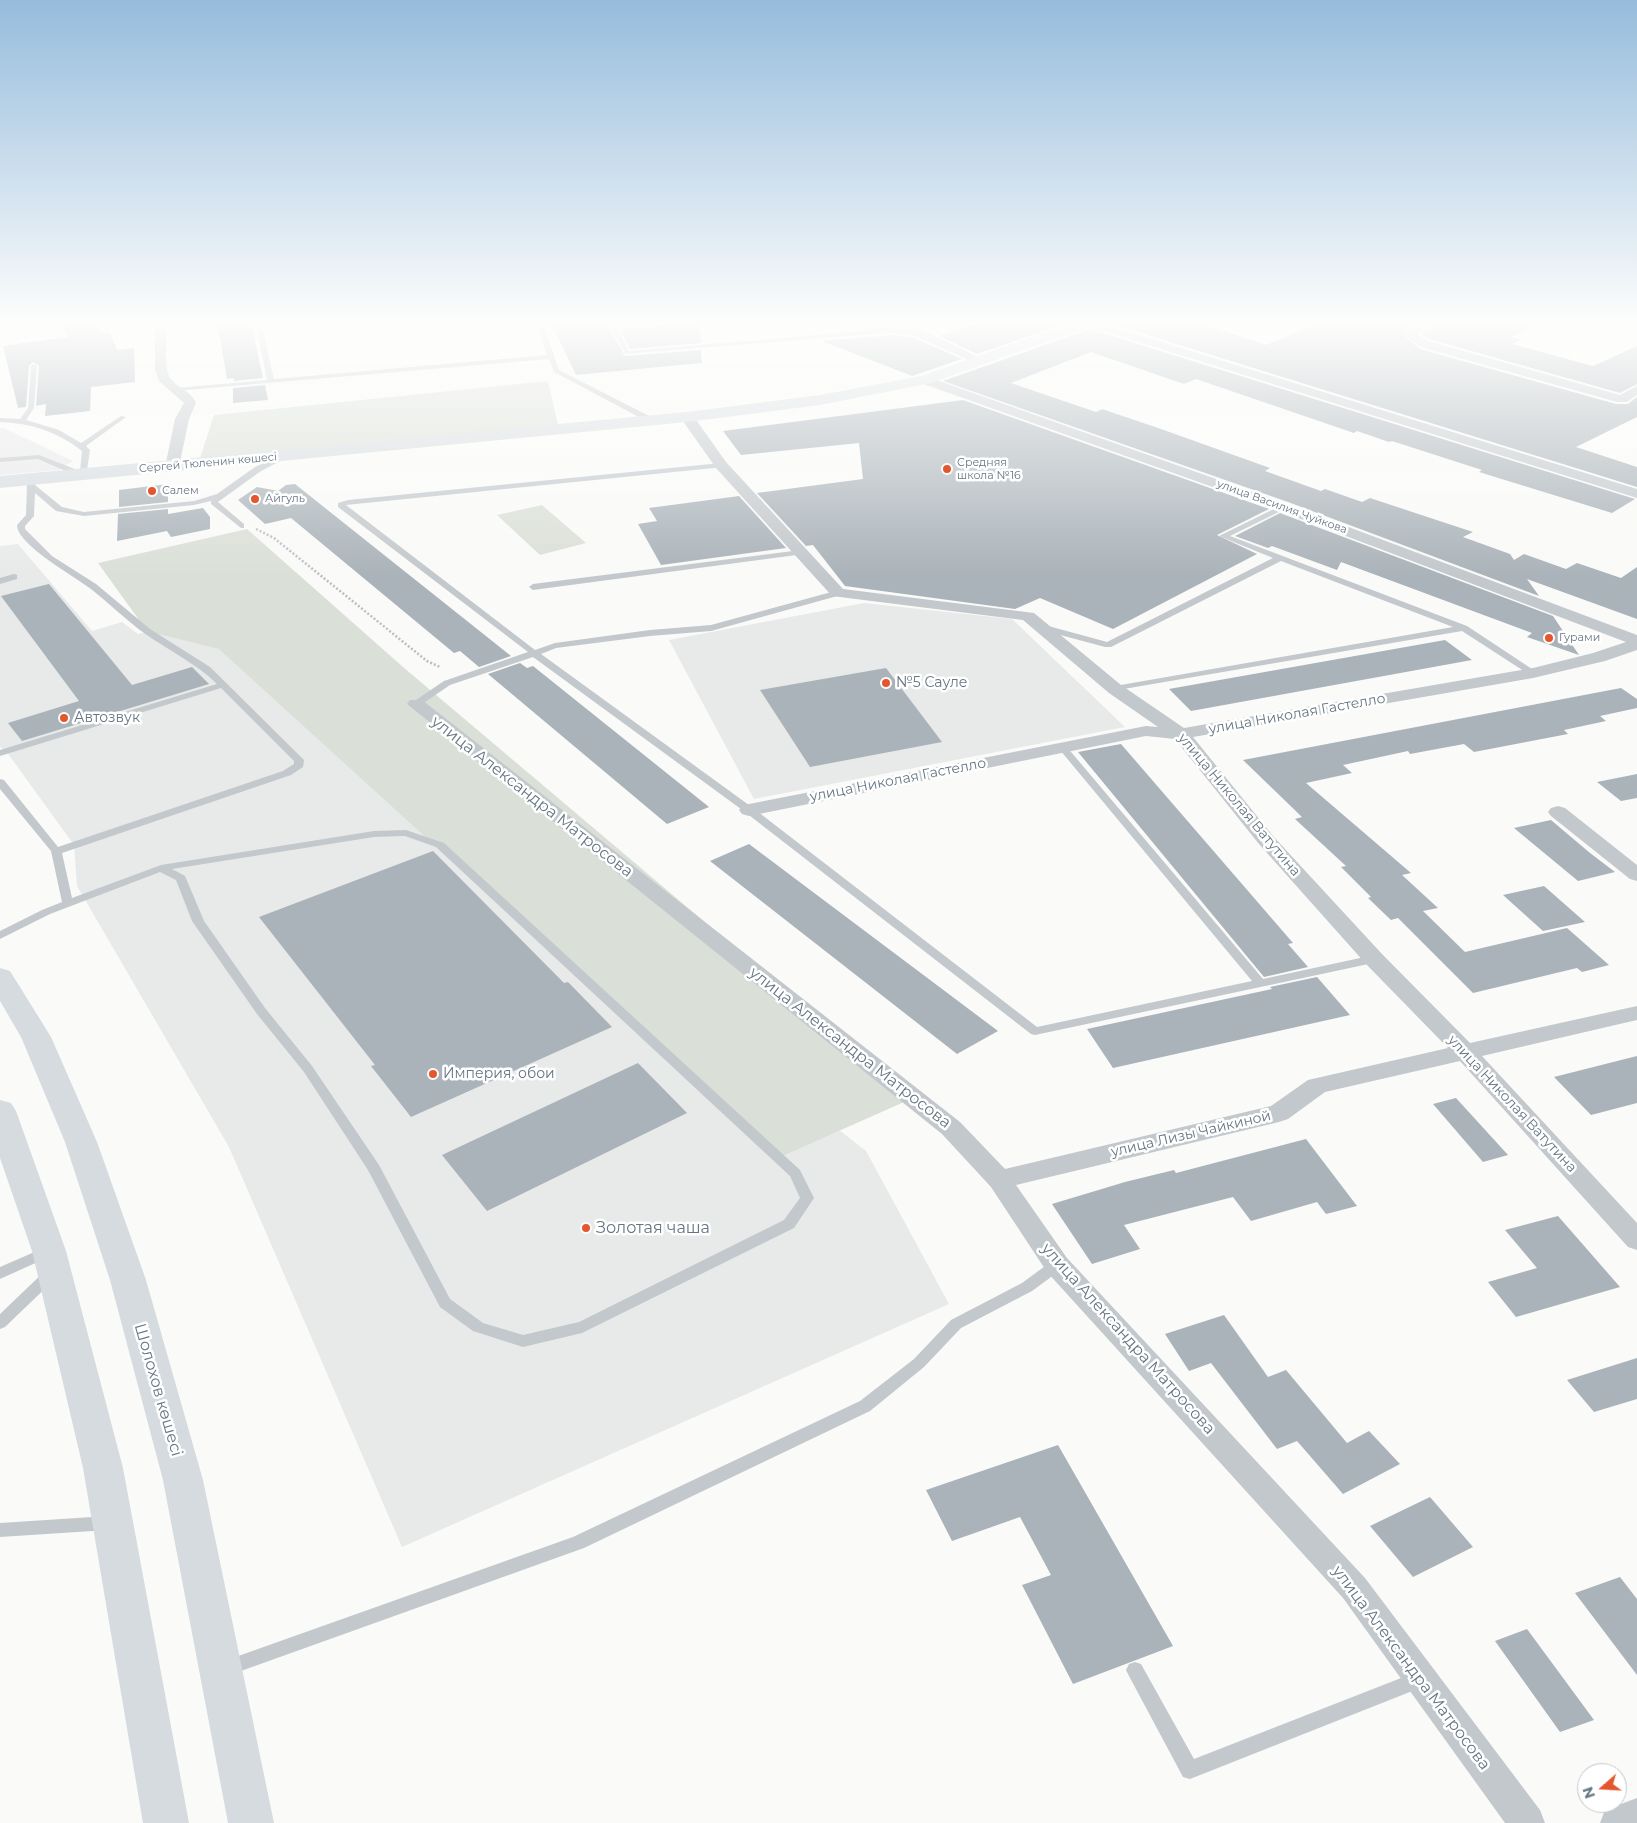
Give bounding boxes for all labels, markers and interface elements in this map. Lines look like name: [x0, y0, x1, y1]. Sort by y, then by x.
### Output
street label: Сергей Тюленин көшесі: [138, 450, 278, 476]
place label: Средняя школа №16: [957, 456, 1021, 482]
marker: Средняя школа №16: [941, 463, 953, 475]
street label: улица Василия Чуйкова: [1215, 477, 1349, 537]
place label: Салем: [162, 484, 199, 498]
marker: Салем: [146, 485, 158, 497]
place label: Айгуль: [265, 492, 305, 506]
marker: Айгуль: [249, 493, 261, 505]
place label: Гурами: [1559, 631, 1600, 645]
marker: Гурами: [1543, 632, 1555, 644]
place label: №5 Сауле: [896, 675, 967, 691]
marker: №5 Сауле: [880, 677, 892, 689]
street label: улица Николая Гастелло: [1207, 690, 1387, 738]
place label: Автозвук: [74, 710, 140, 726]
marker: Автозвук: [58, 712, 70, 724]
street label: улица Александра Матросова: [427, 712, 637, 882]
street label: улица Николая Ватутина: [1174, 730, 1304, 880]
street label: улица Николая Гастелло: [808, 755, 988, 805]
street label: улица Александра Матросова: [745, 963, 955, 1133]
street label: улица Николая Ватутина: [1444, 1032, 1580, 1176]
place label: Империя, обои: [443, 1066, 555, 1082]
marker: Империя, обои: [427, 1068, 439, 1080]
street label: улица Лизы Чайкиной: [1109, 1107, 1273, 1161]
place label: Золотая чаша: [596, 1218, 710, 1238]
marker: Золотая чаша: [580, 1222, 592, 1234]
street label: улица Александра Матросова: [1037, 1239, 1219, 1439]
street label: Шолохов көшесі: [130, 1321, 186, 1459]
street label: улица Александра Матросова: [1328, 1562, 1494, 1774]
north arrow: [1577, 1763, 1627, 1813]
text: N: [1578, 1784, 1599, 1801]

